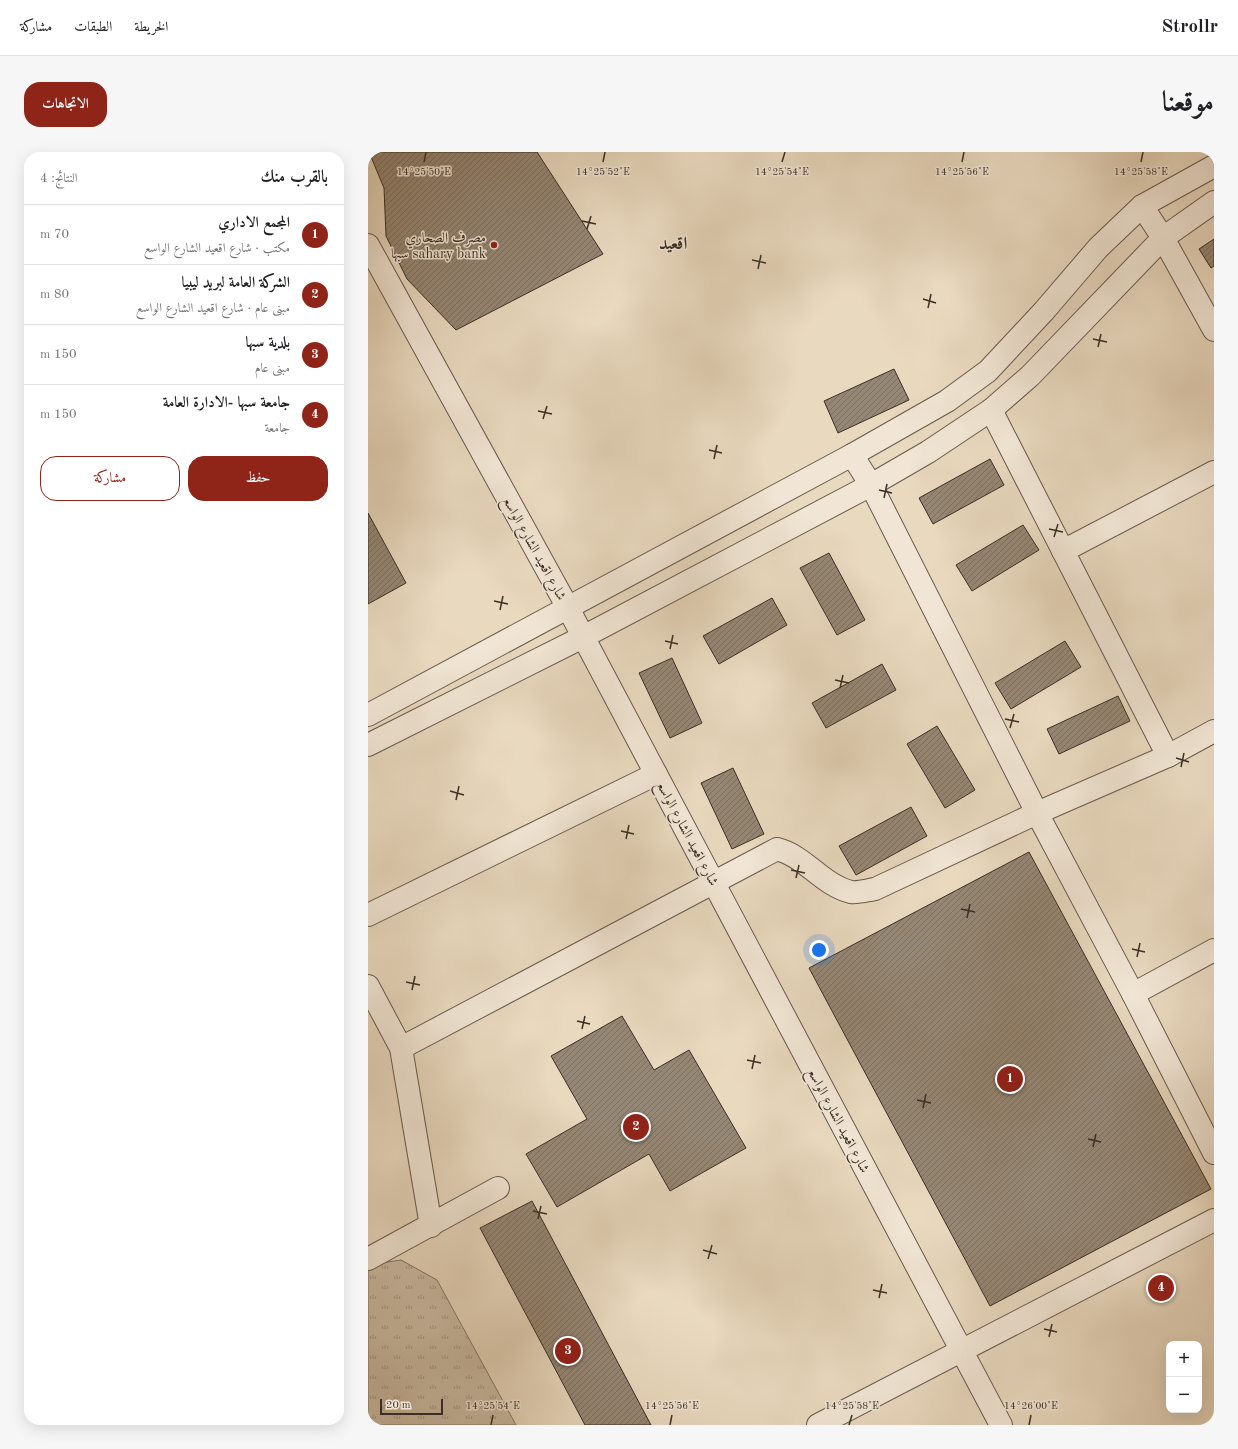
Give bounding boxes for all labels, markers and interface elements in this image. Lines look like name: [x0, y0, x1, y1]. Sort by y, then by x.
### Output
text: Strollr: [1162, 18, 1218, 37]
text: مشاركة: [20, 20, 52, 34]
text: الطبقات: [74, 20, 112, 34]
text: الخريطة: [134, 20, 168, 34]
button: الاتجاهات: [24, 82, 107, 127]
text: موقعنا: [1162, 90, 1214, 118]
text: 14°25'50"E: [397, 167, 451, 177]
text: 14°25'52"E: [576, 167, 630, 177]
text: 14°25'54"E: [755, 167, 809, 177]
text: 14°25'56"E: [935, 167, 989, 177]
text: 14°25'58"E: [1114, 167, 1168, 177]
text: بالقرب منك: [260, 169, 328, 186]
text: النتائج: 4: [40, 172, 78, 185]
text: المجمع الاداري: [218, 216, 290, 231]
text: 70 m: [40, 228, 69, 241]
text: 1: [311, 228, 319, 241]
place label: مصرف الصحاري سبها sahary bank: [391, 231, 486, 263]
district label: اقعيد: [659, 235, 687, 253]
marker: مصرف الصحاري سبها sahary bank: [489, 240, 499, 250]
text: مكتب · شارع اقعيد الشارع الواسع: [144, 242, 290, 255]
text: الشركة العامة لبريد ليبيا: [182, 276, 290, 291]
text: 80 m: [40, 288, 69, 301]
text: 2: [311, 288, 319, 301]
text: مبنى عام · شارع اقعيد الشارع الواسع: [136, 302, 290, 315]
text: بلدية سبها: [245, 336, 290, 351]
text: 150 m: [40, 348, 77, 361]
text: 3: [311, 348, 319, 361]
text: مبنى عام: [255, 362, 290, 375]
text: جامعة سبها -الادارة العامة: [163, 396, 290, 411]
text: 150 m: [40, 408, 77, 421]
text: 4: [311, 408, 319, 421]
text: جامعة: [264, 422, 290, 435]
button: مشاركة: [40, 456, 180, 501]
button: حفظ: [188, 456, 328, 501]
street label: شارع اقعيد الشارع الواسع: [495, 494, 568, 606]
street label: شارع اقعيد الشارع الواسع: [648, 779, 721, 891]
your location: [809, 940, 829, 960]
pin: 1: [997, 1064, 1023, 1094]
street label: شارع اقعيد الشارع الواسع: [799, 1066, 872, 1178]
pin: 2: [623, 1112, 649, 1142]
pin: 4: [1148, 1273, 1174, 1303]
pin: 3: [555, 1336, 581, 1366]
map controls: [1166, 1341, 1202, 1413]
button: +: [1166, 1341, 1202, 1377]
button: −: [1166, 1377, 1202, 1413]
scale bar: [380, 1397, 443, 1416]
text: 20 m: [386, 1400, 411, 1411]
text: 14°25'54"E: [466, 1401, 520, 1411]
text: 14°25'56"E: [645, 1401, 699, 1411]
text: 14°25'58"E: [825, 1401, 879, 1411]
text: 14°26'00"E: [1004, 1401, 1058, 1411]

